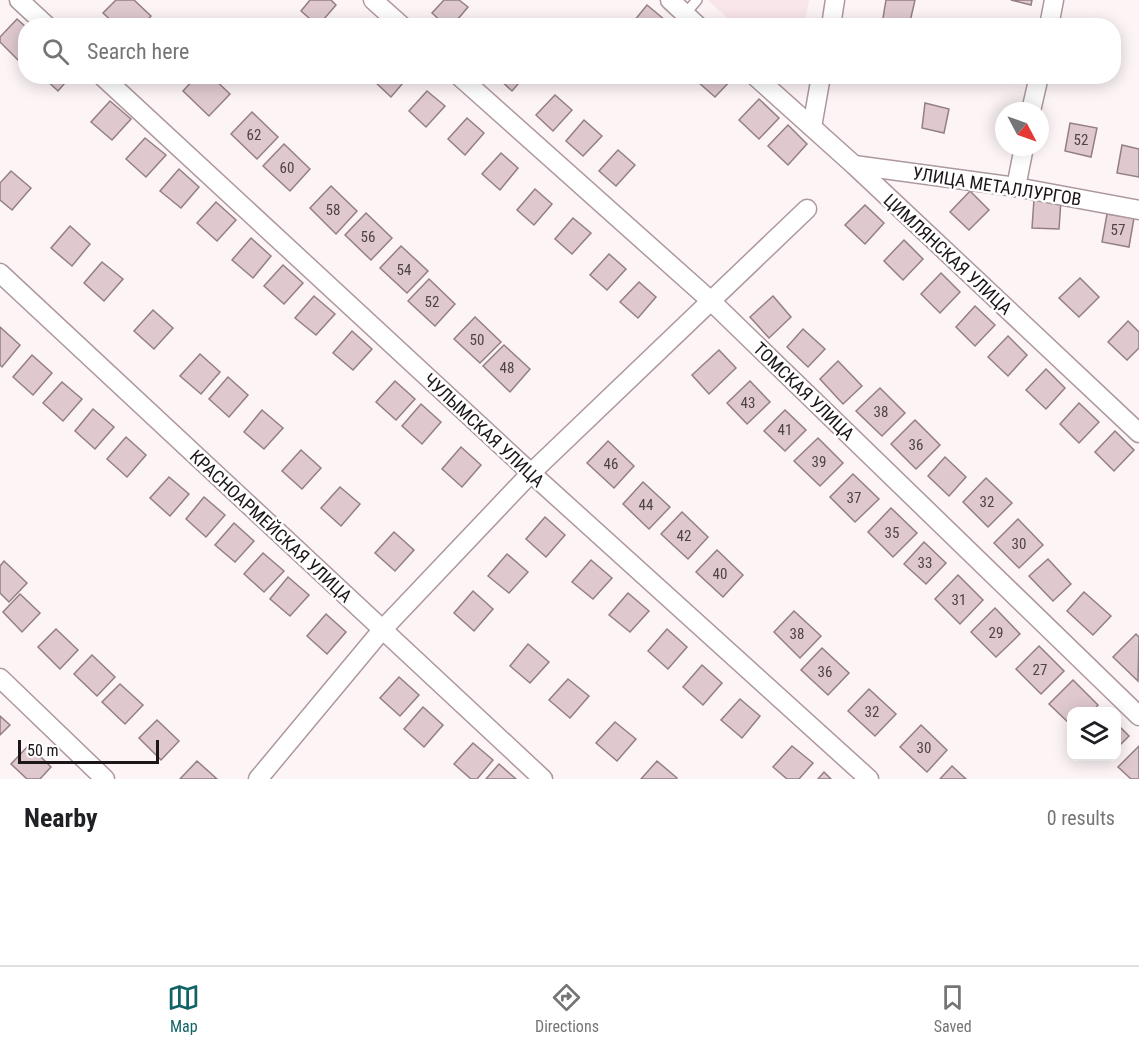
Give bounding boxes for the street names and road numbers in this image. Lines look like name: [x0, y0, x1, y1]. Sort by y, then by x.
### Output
street label: УЛИЦА МЕТАЛЛУРГОВ: [911, 162, 1083, 210]
street label: ЦИМЛЯНСКАЯ УЛИЦА: [880, 189, 1017, 319]
street label: ТОМСКАЯ УЛИЦА: [749, 338, 859, 445]
street label: ЧУЛЫМСКАЯ УЛИЦА: [419, 369, 549, 492]
street label: КРАСНОАРМЕЙСКАЯ УЛИЦА: [186, 445, 357, 607]

